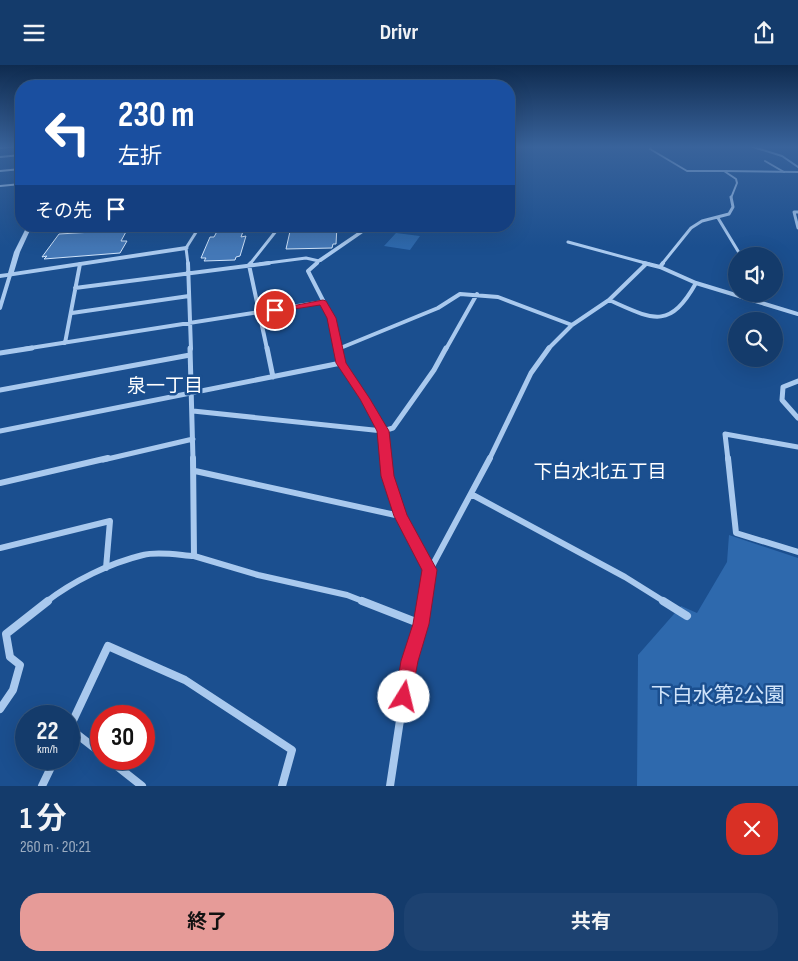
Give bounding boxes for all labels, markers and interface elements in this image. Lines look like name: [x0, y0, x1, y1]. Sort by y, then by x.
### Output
icon: menu: [20, 19, 48, 47]
text: Drivr: [380, 19, 418, 46]
icon: share: [750, 19, 778, 47]
text: 230 m: [118, 94, 194, 137]
icon: left: [35, 100, 100, 165]
text: 左折: [118, 143, 162, 170]
icon: arrive: [102, 195, 130, 223]
text: その先: [35, 200, 92, 223]
map controls: [728, 247, 783, 367]
button: sound: [728, 247, 783, 302]
pin: [254, 289, 296, 331]
icon: arrive: [261, 296, 289, 324]
button: search: [728, 312, 783, 367]
district label: 泉一丁目: [127, 375, 203, 398]
district label: 下白水北五丁目: [533, 461, 667, 484]
position arrow: [377, 670, 429, 722]
park label: 下白水第2公園: [651, 683, 785, 708]
speed limit sign: 30: [90, 705, 155, 770]
text: 22: [37, 716, 58, 747]
text: km/h: [37, 742, 58, 757]
text: 1 分: [20, 801, 66, 837]
button: close: [726, 803, 778, 855]
text: 260 m · 20:21: [20, 838, 91, 857]
button: 終了: [20, 893, 394, 951]
button: 共有: [404, 893, 778, 951]

